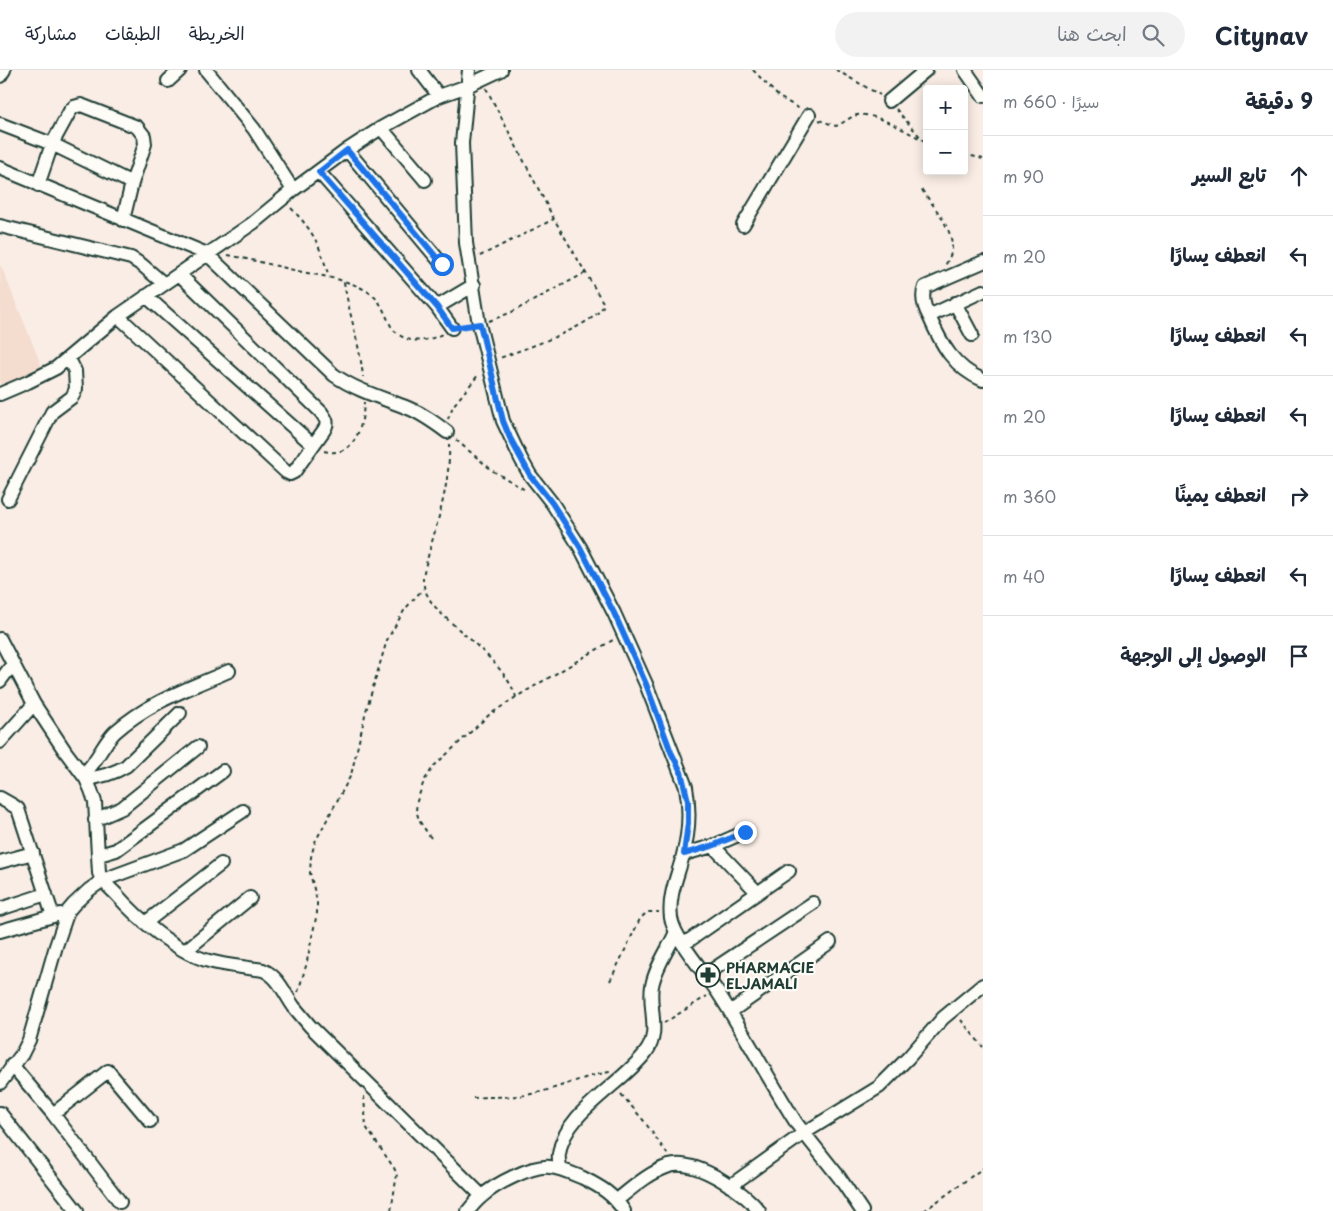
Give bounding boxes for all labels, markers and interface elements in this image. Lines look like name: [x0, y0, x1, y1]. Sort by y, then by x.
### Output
search box: [835, 12, 1185, 57]
text: Citynav: [1215, 17, 1308, 53]
text: مشاركة: [25, 19, 77, 46]
text: الطبقات: [105, 19, 161, 46]
text: الخريطة: [189, 19, 245, 46]
text: ابحث هنا: [1057, 19, 1127, 47]
icon: search: [1139, 21, 1167, 49]
text: 9 دقيقة: [1245, 84, 1313, 116]
map controls: [923, 85, 968, 175]
button: +: [923, 85, 968, 130]
text: سيرًا · 660 m: [1003, 89, 1099, 113]
button: −: [923, 130, 968, 175]
text: تابع السير: [1192, 160, 1266, 188]
icon: ahead: [1285, 162, 1313, 190]
text: 90 m: [1003, 164, 1044, 188]
text: انعطف يسارًا: [1170, 240, 1266, 268]
icon: left: [1285, 242, 1313, 270]
text: 20 m: [1003, 244, 1046, 268]
route start: [431, 253, 454, 276]
text: انعطف يسارًا: [1170, 320, 1266, 348]
icon: left: [1285, 322, 1313, 350]
text: 130 m: [1003, 324, 1052, 348]
text: انعطف يسارًا: [1170, 400, 1266, 428]
icon: left: [1285, 402, 1313, 430]
text: 20 m: [1003, 404, 1046, 428]
text: انعطف يمينًا: [1175, 480, 1266, 508]
icon: right: [1285, 482, 1313, 510]
text: 360 m: [1003, 484, 1056, 508]
text: انعطف يسارًا: [1170, 560, 1266, 588]
icon: left: [1285, 562, 1313, 590]
text: 40 m: [1003, 564, 1045, 588]
text: الوصول إلى الوجهة: [1120, 640, 1266, 668]
icon: arrive: [1285, 642, 1313, 670]
route end: [734, 821, 757, 844]
place label: PHARMACIE ELJAMALI: [726, 957, 814, 994]
pharmacy icon: PHARMACIE ELJAMALI: [695, 962, 721, 988]

